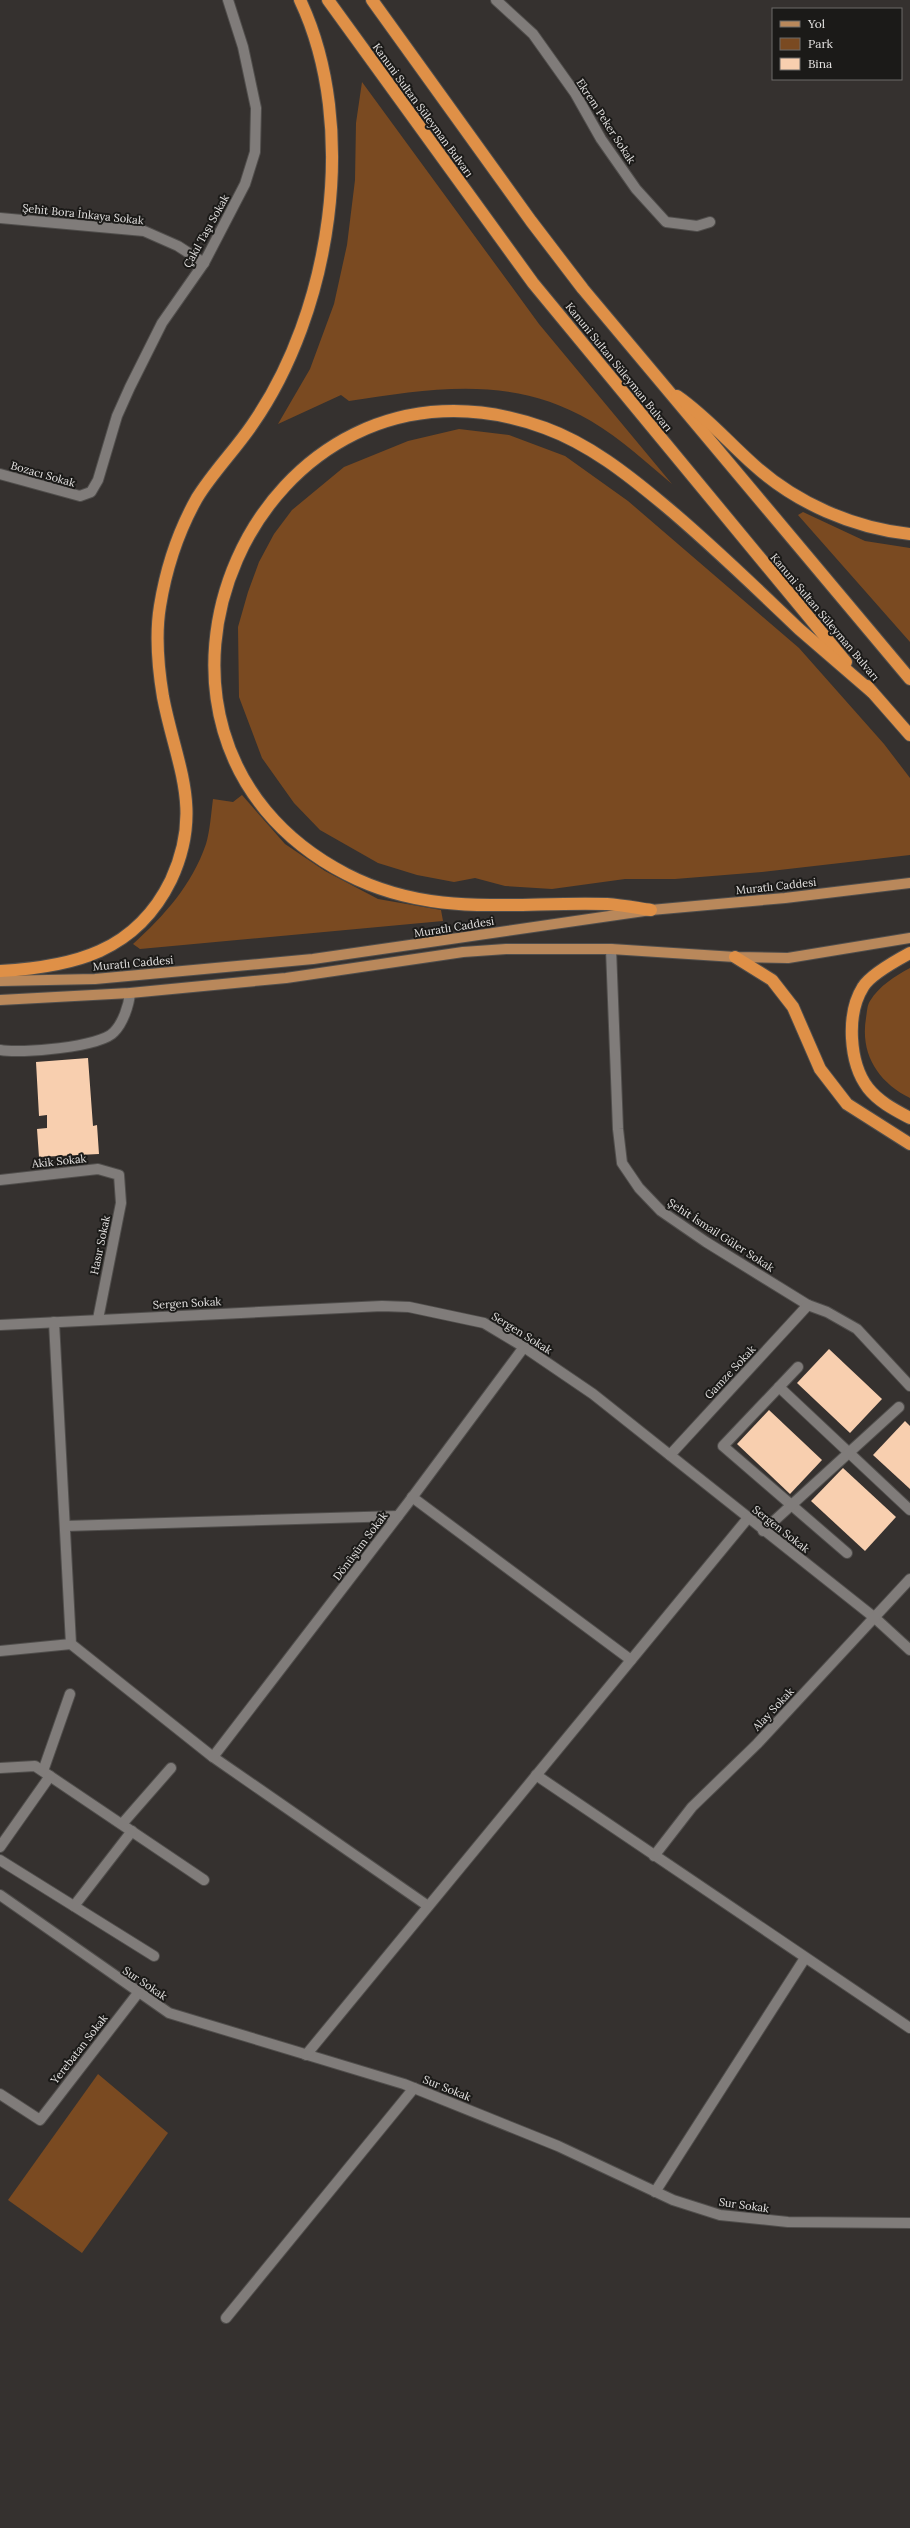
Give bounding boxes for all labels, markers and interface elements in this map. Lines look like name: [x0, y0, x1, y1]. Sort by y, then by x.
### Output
legend: [772, 8, 902, 80]
text: Yol: [807, 16, 825, 31]
text: Park: [808, 36, 834, 51]
street label: Kanuni Sultan Süleyman Bulvarı: [370, 40, 476, 180]
text: Bina: [808, 56, 832, 71]
street label: Ekrem Peker Sokak: [573, 76, 639, 166]
street label: Çakıl Taşı Sokak: [180, 192, 232, 270]
street label: Şehit Bora İnkaya Sokak: [22, 200, 145, 227]
street label: Kanuni Sultan Süleyman Bulvarı: [563, 300, 675, 434]
street label: Bozacı Sokak: [9, 458, 77, 490]
street label: Kanuni Sultan Süleyman Bulvarı: [768, 550, 882, 684]
street label: Muratlı Caddesi: [735, 875, 817, 897]
street label: Muratlı Caddesi: [413, 914, 495, 940]
street label: Muratlı Caddesi: [92, 953, 174, 973]
street label: Akik Sokak: [30, 1151, 87, 1171]
street label: Şehit İsmail Güler Sokak: [665, 1194, 777, 1275]
street label: Hasır Sokak: [87, 1214, 113, 1276]
street label: Sergen Sokak: [152, 1294, 222, 1312]
street label: Sergen Sokak: [489, 1309, 555, 1357]
street label: Gamze Sokak: [702, 1342, 759, 1402]
street label: Sergen Sokak: [750, 1502, 812, 1556]
street label: Dönüşüm Sokak: [330, 1509, 390, 1583]
street label: Alay Sokak: [749, 1684, 797, 1734]
street label: Sur Sokak: [120, 1963, 170, 2003]
street label: Yerebatan Sokak: [47, 2011, 111, 2087]
street label: Sur Sokak: [421, 2072, 473, 2104]
street label: Sur Sokak: [718, 2195, 770, 2215]

